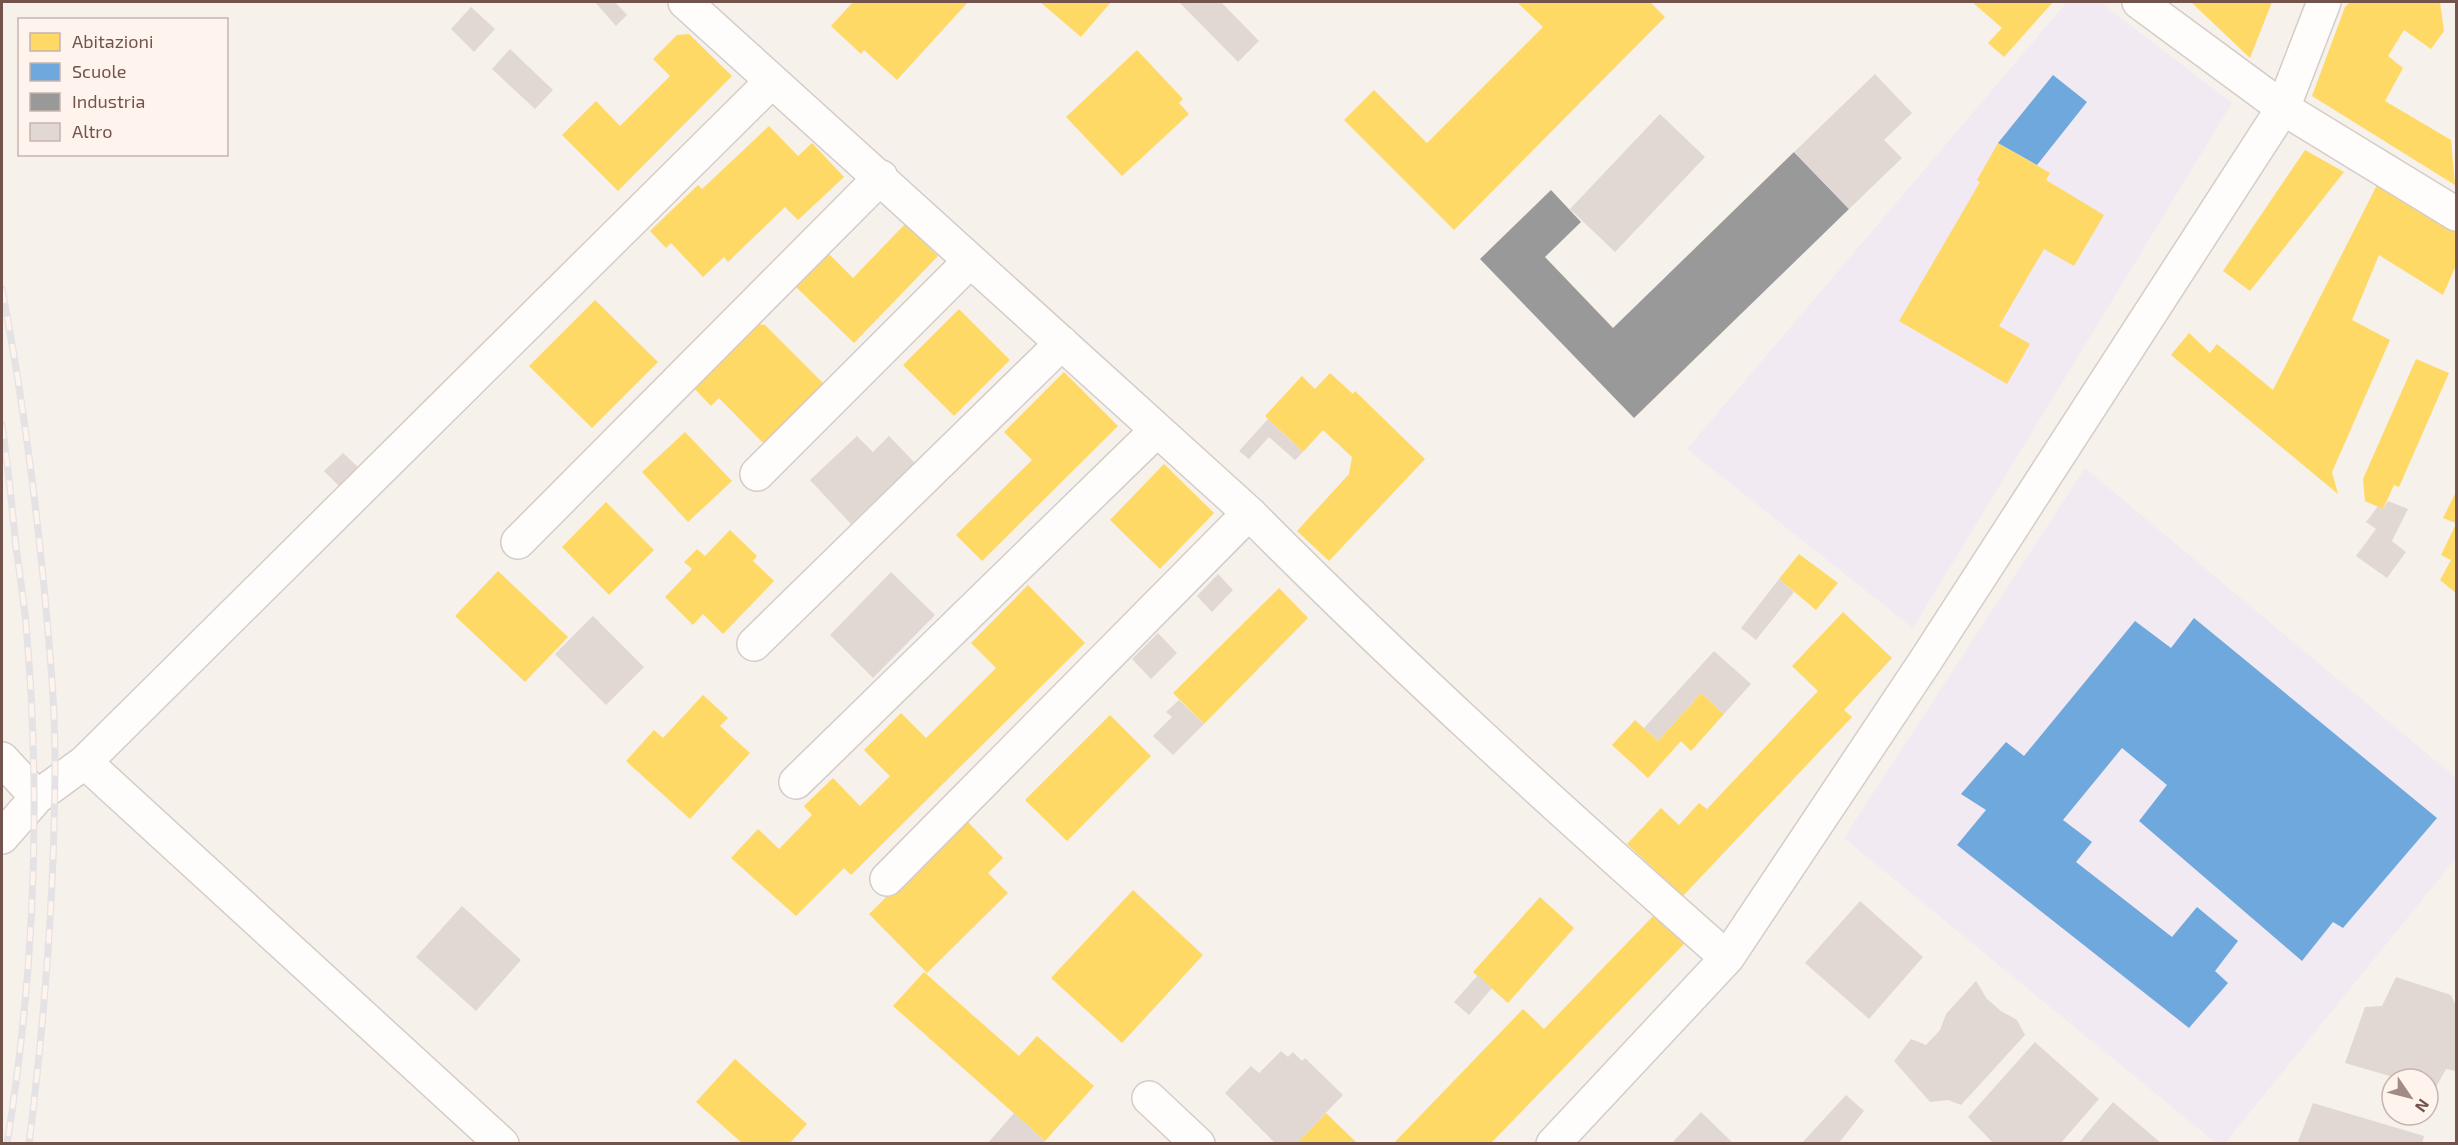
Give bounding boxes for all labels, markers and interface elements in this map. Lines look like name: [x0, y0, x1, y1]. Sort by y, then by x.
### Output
legend: [18, 18, 228, 156]
text: Abitazioni: [72, 30, 153, 52]
text: Scuole: [72, 60, 126, 82]
text: Industria: [72, 90, 145, 112]
text: Altro: [72, 120, 112, 142]
north arrow: [2380, 1067, 2440, 1127]
text: N: [2412, 1096, 2434, 1116]

